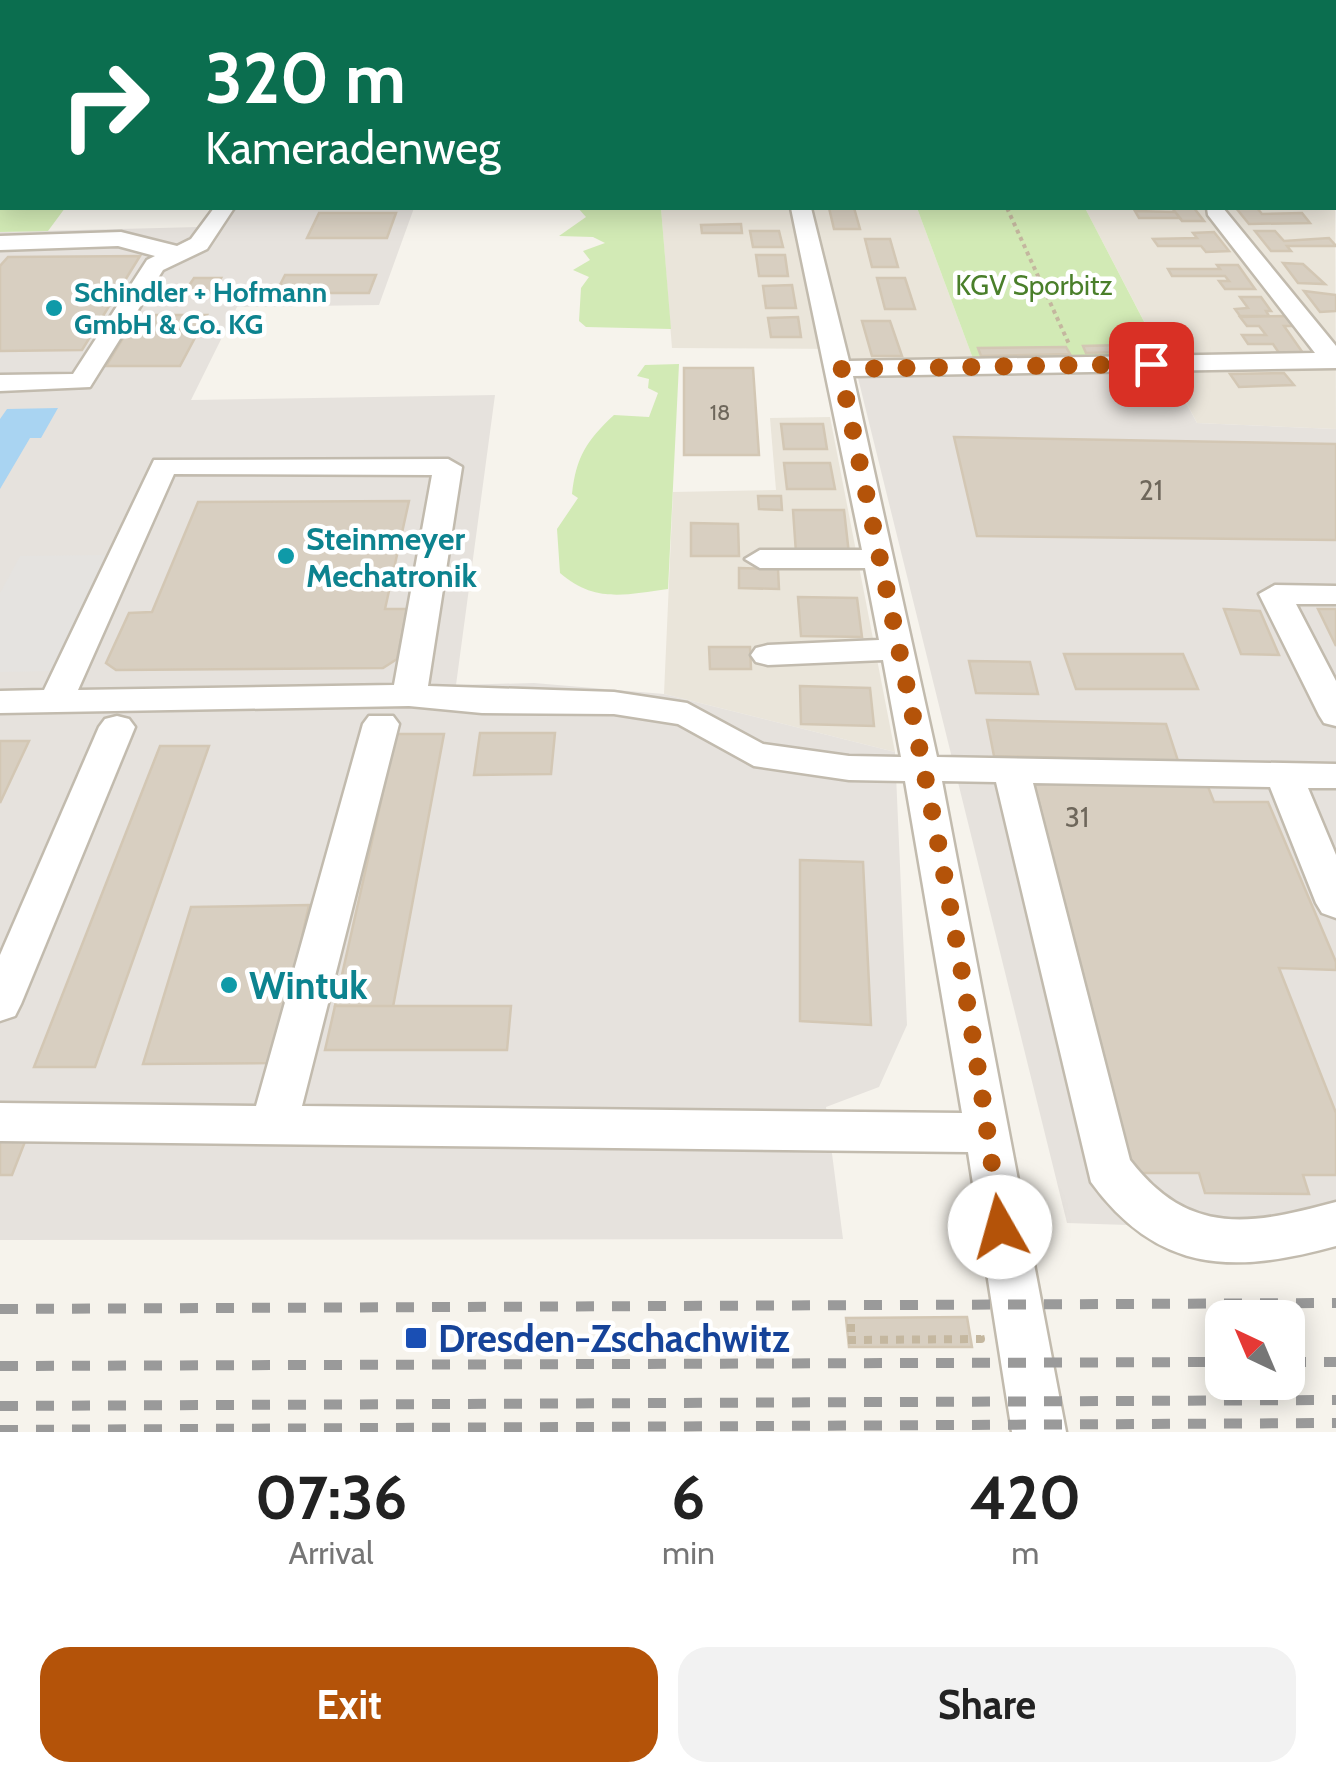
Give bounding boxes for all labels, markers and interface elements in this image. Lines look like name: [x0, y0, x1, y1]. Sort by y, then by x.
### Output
text: 320 m: [205, 35, 406, 121]
icon: right: [40, 40, 170, 170]
text: Kameradenweg: [205, 121, 501, 175]
park label: KGV Sporbitz: [955, 268, 1113, 302]
place label: Schindler + Hofmann GmbH & Co. KG: [74, 275, 327, 341]
marker: Schindler + Hofmann GmbH & Co. KG: [43, 297, 65, 319]
pin: [1109, 322, 1194, 407]
icon: arrive: [1124, 337, 1179, 392]
house number: 18: [710, 399, 730, 426]
house number: 21: [1139, 473, 1163, 507]
place label: Steinmeyer Mechatronik: [306, 519, 477, 595]
marker: Steinmeyer Mechatronik: [275, 545, 297, 567]
house number: 31: [1065, 800, 1089, 834]
place label: Wintuk: [249, 962, 368, 1009]
marker: Wintuk: [218, 974, 240, 996]
position arrow: [948, 1175, 1052, 1279]
north arrow: [1205, 1300, 1305, 1400]
map controls: [1205, 1300, 1305, 1400]
place label: Dresden-Zschachwitz: [438, 1315, 790, 1362]
marker: Dresden-Zschachwitz: [403, 1325, 429, 1351]
text: 07:36: [255, 1461, 407, 1534]
text: 6: [672, 1461, 705, 1534]
text: 420: [970, 1461, 1081, 1534]
text: Arrival: [288, 1533, 374, 1572]
text: min: [662, 1533, 715, 1572]
text: m: [1011, 1533, 1039, 1572]
button: Exit: [40, 1647, 658, 1762]
button: Share: [678, 1647, 1296, 1762]

